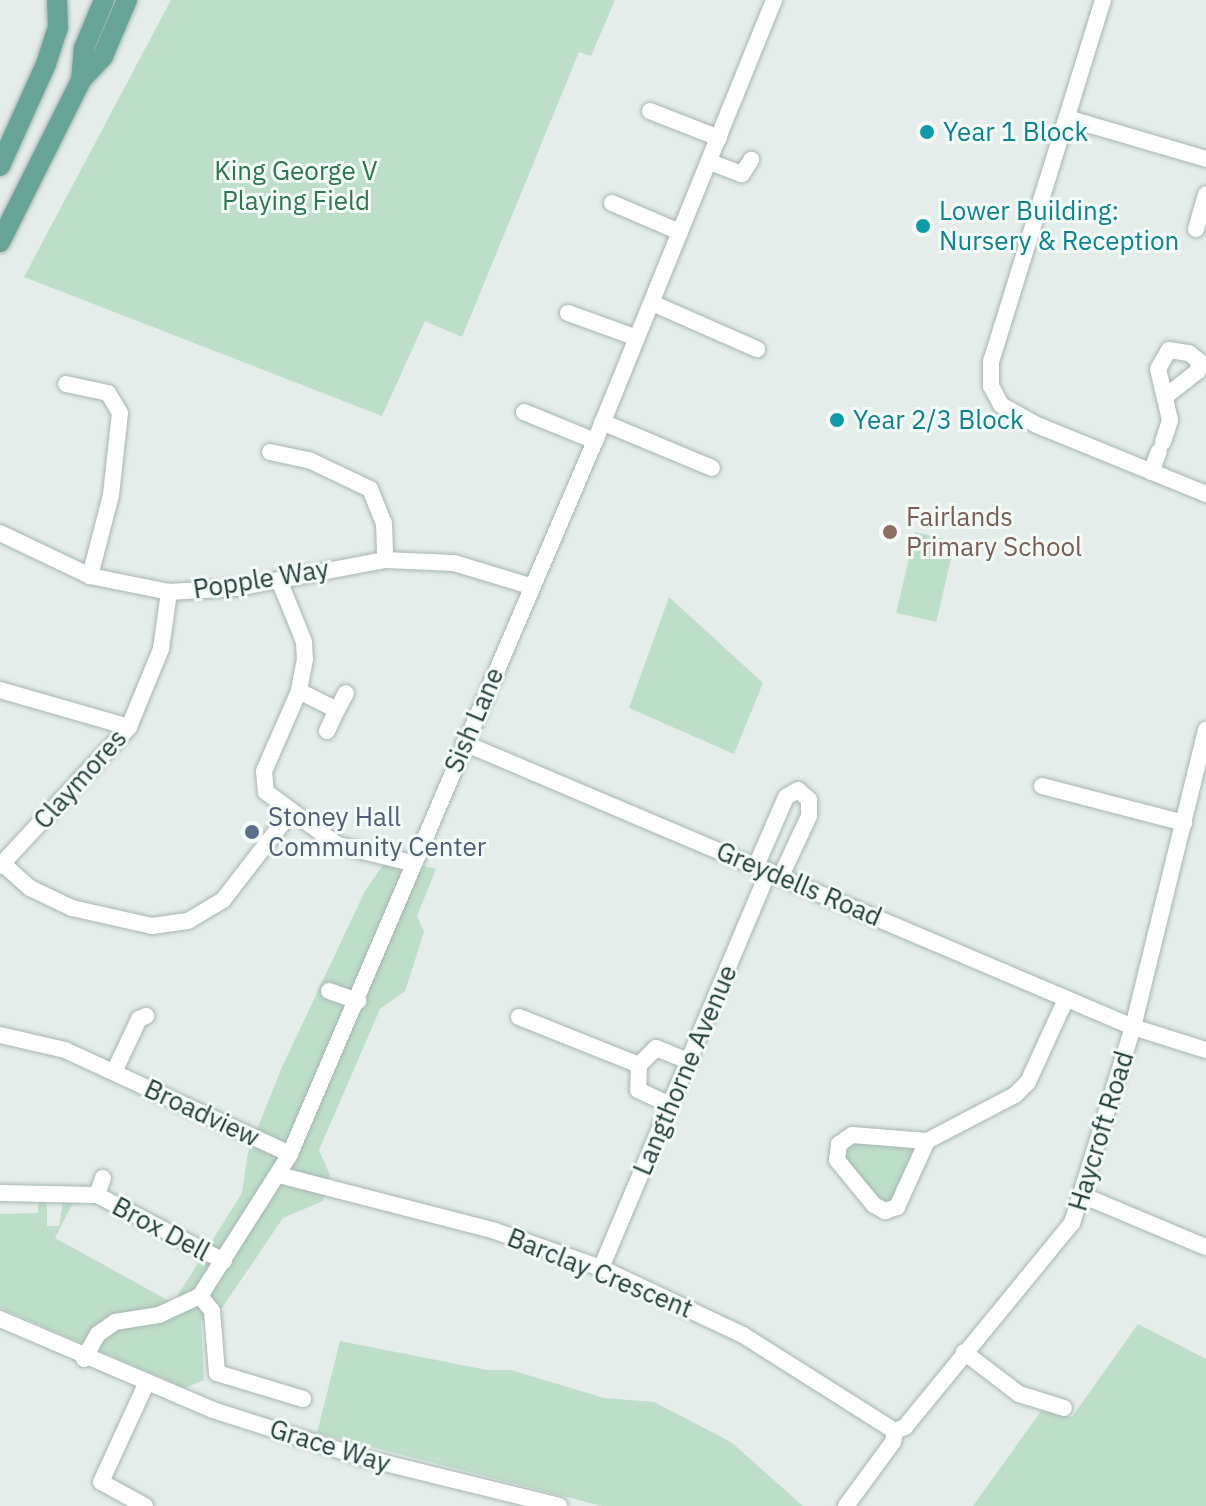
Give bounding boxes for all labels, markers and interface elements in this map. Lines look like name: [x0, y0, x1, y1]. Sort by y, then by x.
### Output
place label: Year 1 Block: [943, 116, 1088, 148]
marker: Year 1 Block: [918, 123, 936, 141]
park label: King George V Playing Field: [214, 155, 378, 216]
place label: Lower Building: Nursery & Reception: [939, 195, 1179, 256]
marker: Lower Building: Nursery & Reception: [914, 217, 932, 235]
place label: Year 2/3 Block: [853, 404, 1024, 436]
marker: Year 2/3 Block: [828, 411, 846, 429]
place label: Fairlands Primary School: [906, 501, 1082, 562]
marker: Fairlands Primary School: [881, 523, 899, 541]
street label: Popple Way: [191, 553, 331, 605]
street label: Sish Lane: [438, 663, 510, 777]
street label: Claymores: [27, 723, 133, 835]
place label: Stoney Hall Community Center: [268, 801, 486, 862]
marker: Stoney Hall Community Center: [243, 823, 261, 841]
street label: Greydells Road: [712, 835, 886, 933]
street label: Langthorne Avenue: [627, 960, 743, 1180]
street label: Haycroft Road: [1062, 1047, 1140, 1215]
street label: Broadview: [140, 1073, 264, 1153]
street label: Brox Dell: [107, 1190, 215, 1268]
street label: Barclay Crescent: [503, 1222, 697, 1324]
street label: Grace Way: [266, 1413, 394, 1479]

